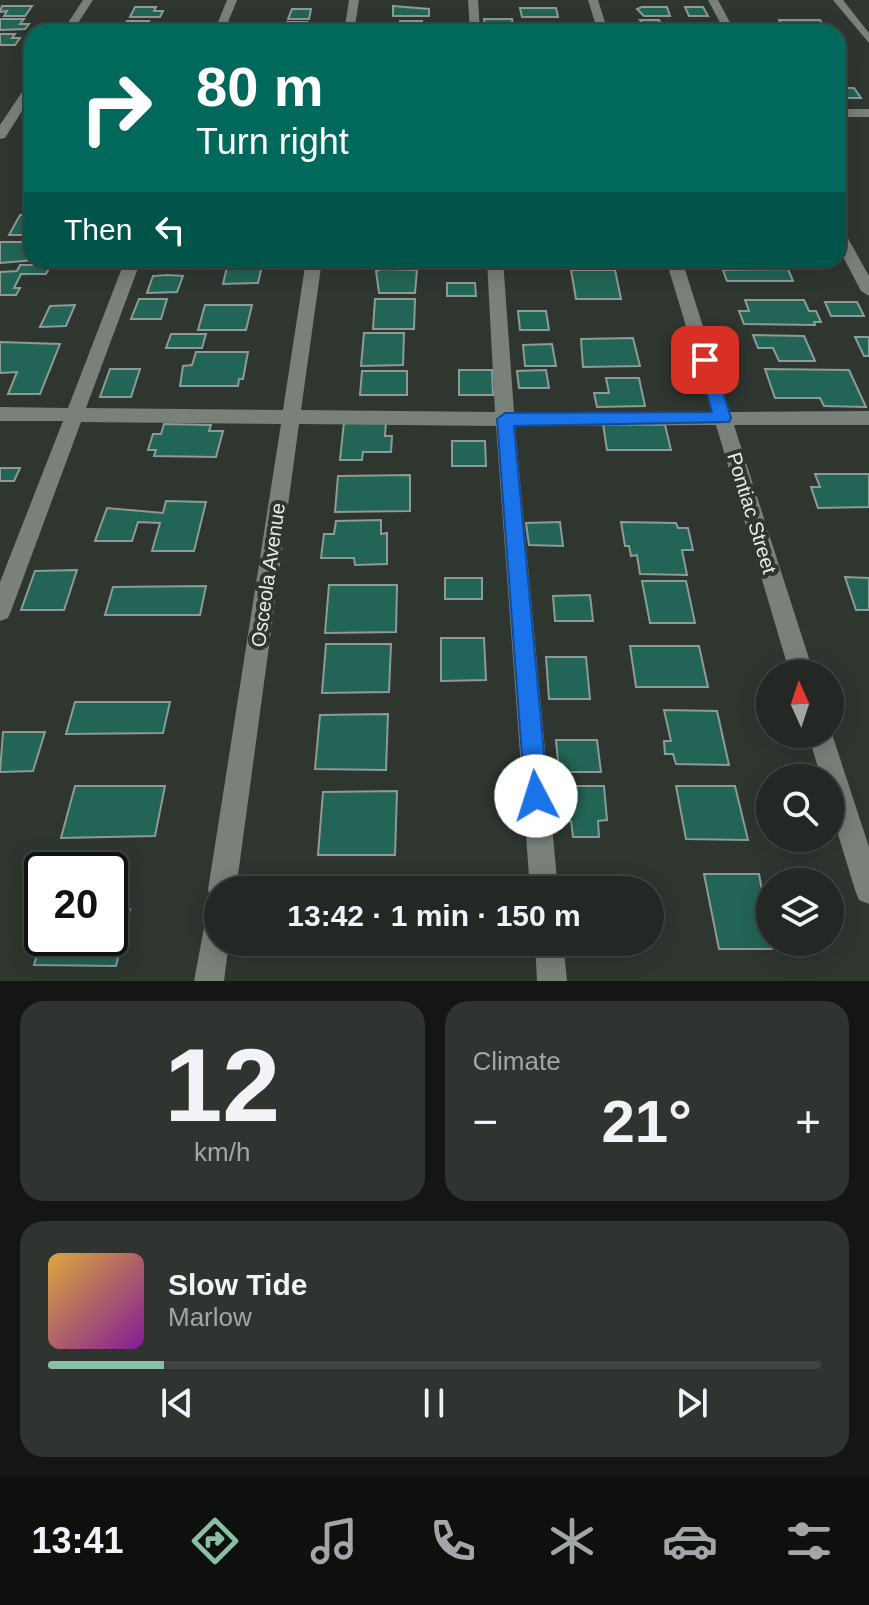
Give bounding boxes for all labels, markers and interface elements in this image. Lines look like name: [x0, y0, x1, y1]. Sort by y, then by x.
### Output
text: 80 m: [196, 55, 324, 118]
icon: right: [64, 56, 168, 160]
text: Turn right: [196, 121, 349, 162]
icon: left: [148, 208, 192, 252]
text: Then: [64, 213, 132, 246]
pin: [671, 326, 739, 394]
icon: arrive: [683, 338, 727, 382]
street label: Pontiac Street: [723, 450, 781, 577]
street label: Osceola Avenue: [247, 502, 289, 648]
north arrow: [756, 660, 844, 748]
map controls: [756, 660, 844, 956]
position arrow: [494, 754, 578, 838]
button: search: [756, 764, 844, 852]
speed limit sign: 20: [24, 852, 128, 956]
button: layers: [756, 868, 844, 956]
text: 13:42 · 1 min · 150 m: [287, 899, 581, 932]
text: 12: [164, 1027, 280, 1143]
text: Climate: [473, 1046, 561, 1076]
text: 21°: [601, 1088, 692, 1155]
text: −: [473, 1097, 498, 1146]
text: +: [795, 1097, 821, 1146]
text: km/h: [194, 1137, 250, 1167]
text: Slow Tide: [168, 1268, 307, 1301]
text: Marlow: [168, 1302, 252, 1332]
icon: previous: [155, 1381, 199, 1425]
icon: pause: [412, 1381, 456, 1425]
icon: next: [670, 1381, 714, 1425]
icon: directions: [187, 1513, 243, 1569]
icon: music: [306, 1513, 362, 1569]
icon: phone: [425, 1513, 481, 1569]
icon: climate: [544, 1513, 600, 1569]
icon: car: [662, 1513, 718, 1569]
icon: filters: [781, 1513, 837, 1569]
text: 13:41: [31, 1520, 124, 1561]

